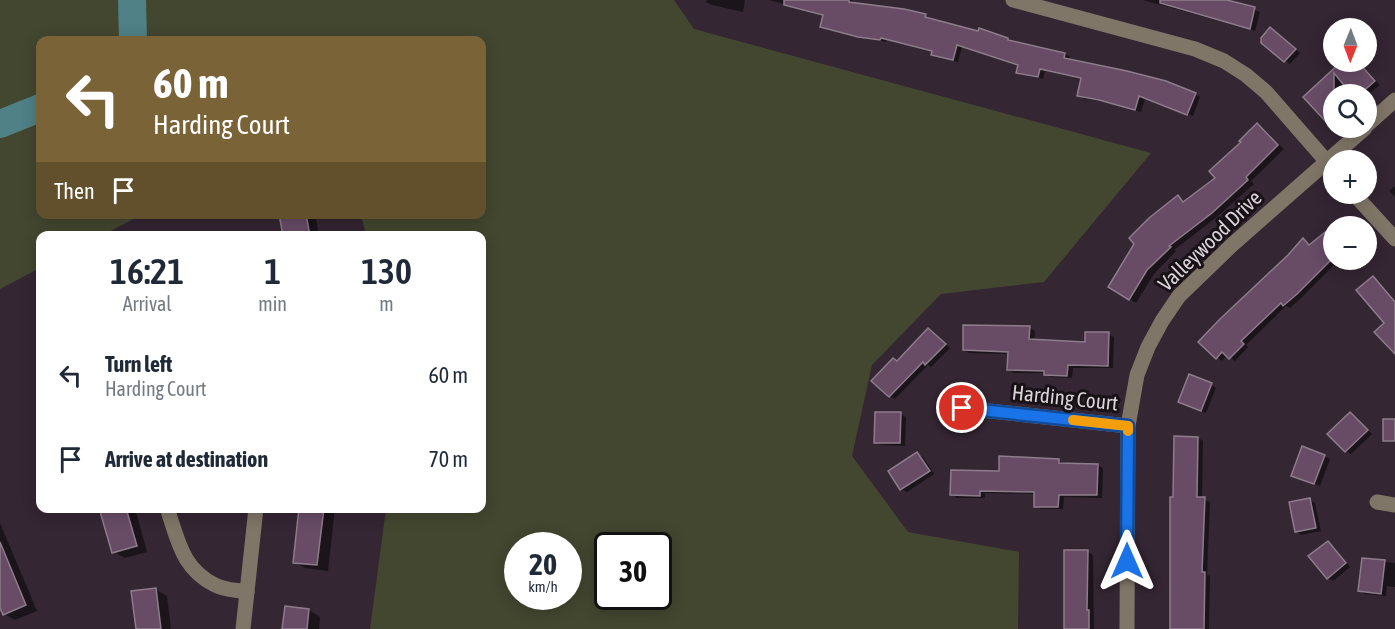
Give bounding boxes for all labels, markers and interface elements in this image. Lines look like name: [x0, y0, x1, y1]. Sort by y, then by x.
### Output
north arrow: [1323, 18, 1377, 72]
map controls: [1323, 18, 1377, 270]
text: 60 m: [153, 59, 228, 107]
icon: left: [54, 60, 132, 138]
button: search: [1323, 84, 1377, 138]
text: Harding Court: [153, 109, 290, 140]
button: +: [1323, 150, 1377, 204]
icon: arrive: [107, 174, 140, 207]
text: Then: [54, 178, 95, 204]
street label: Valleywood Drive: [1153, 185, 1266, 295]
button: −: [1323, 216, 1377, 270]
text: 16:21: [110, 250, 184, 292]
text: 1: [264, 250, 281, 292]
text: 130: [361, 250, 412, 292]
text: Arrival: [123, 292, 172, 315]
text: min: [258, 292, 287, 315]
text: m: [379, 292, 394, 315]
text: Turn left: [105, 351, 172, 377]
icon: left: [54, 359, 87, 392]
text: 60 m: [428, 362, 468, 388]
text: Harding Court: [105, 377, 206, 400]
street label: Harding Court: [1011, 380, 1119, 415]
pin: [936, 382, 987, 433]
icon: arrive: [945, 391, 978, 424]
icon: arrive: [54, 443, 87, 476]
text: Arrive at destination: [105, 446, 268, 472]
text: 70 m: [428, 446, 468, 472]
position arrow: [1095, 529, 1159, 593]
speed limit sign: 30: [594, 532, 672, 610]
text: 20: [529, 547, 557, 581]
text: km/h: [528, 578, 558, 595]

